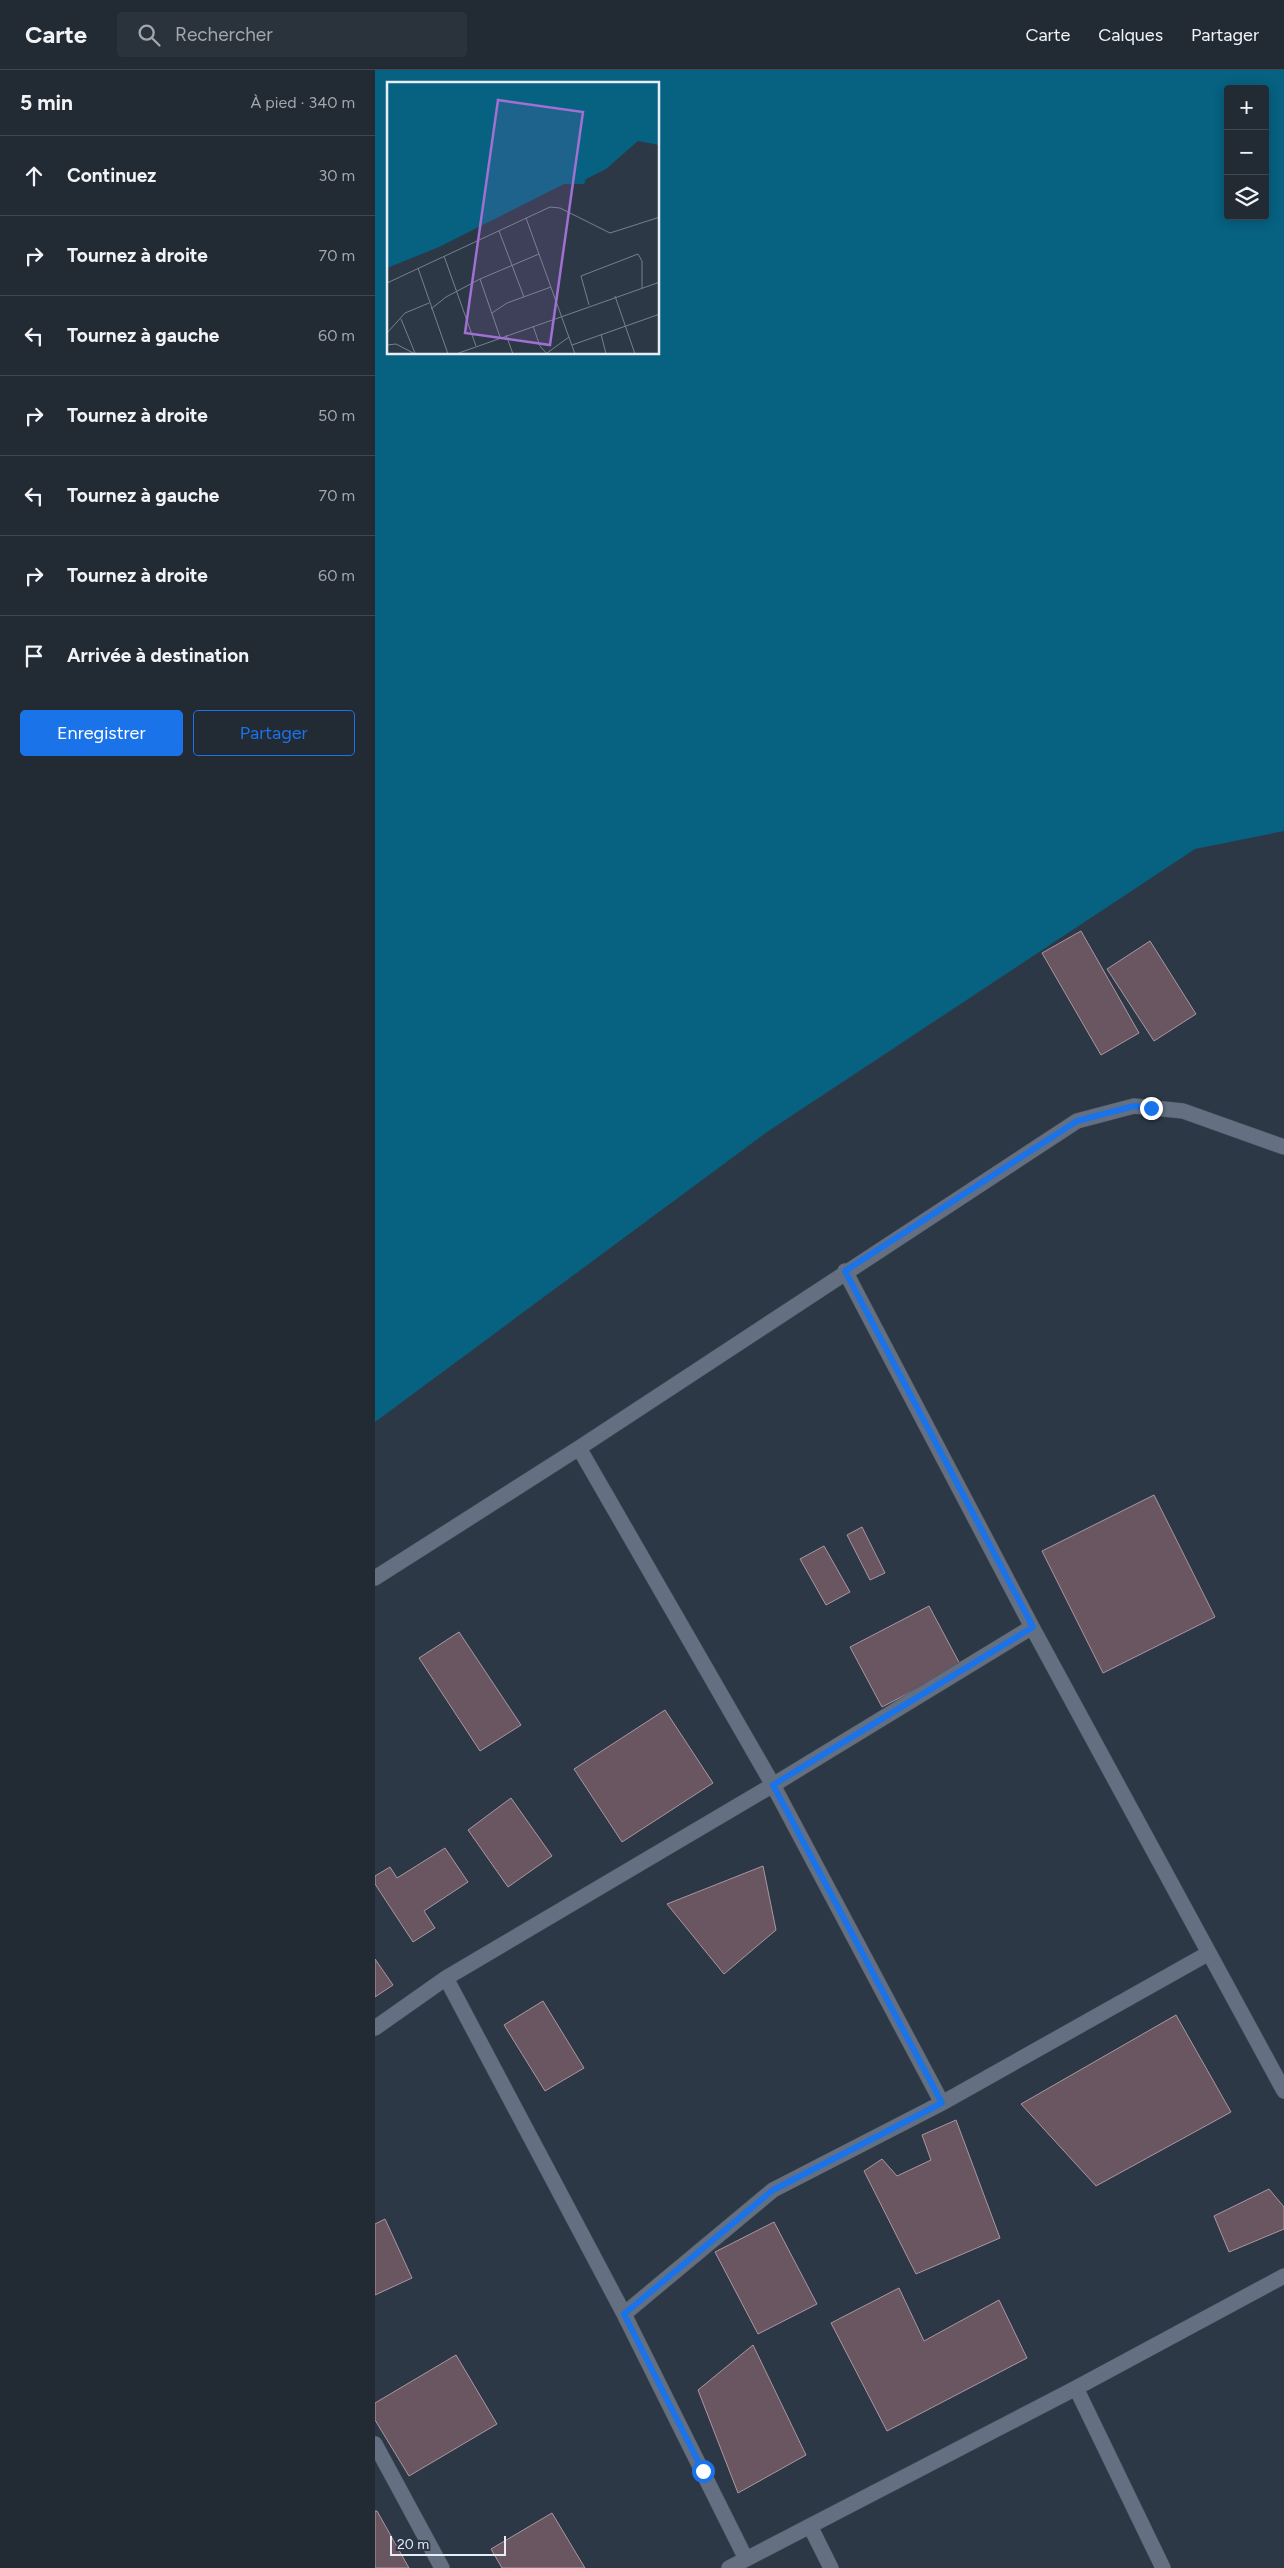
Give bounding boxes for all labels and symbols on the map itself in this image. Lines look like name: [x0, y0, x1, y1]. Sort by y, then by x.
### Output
inset map: [387, 82, 660, 355]
route end: [1140, 1097, 1163, 1120]
route start: [692, 2460, 715, 2483]
scale bar: [390, 2533, 506, 2556]

